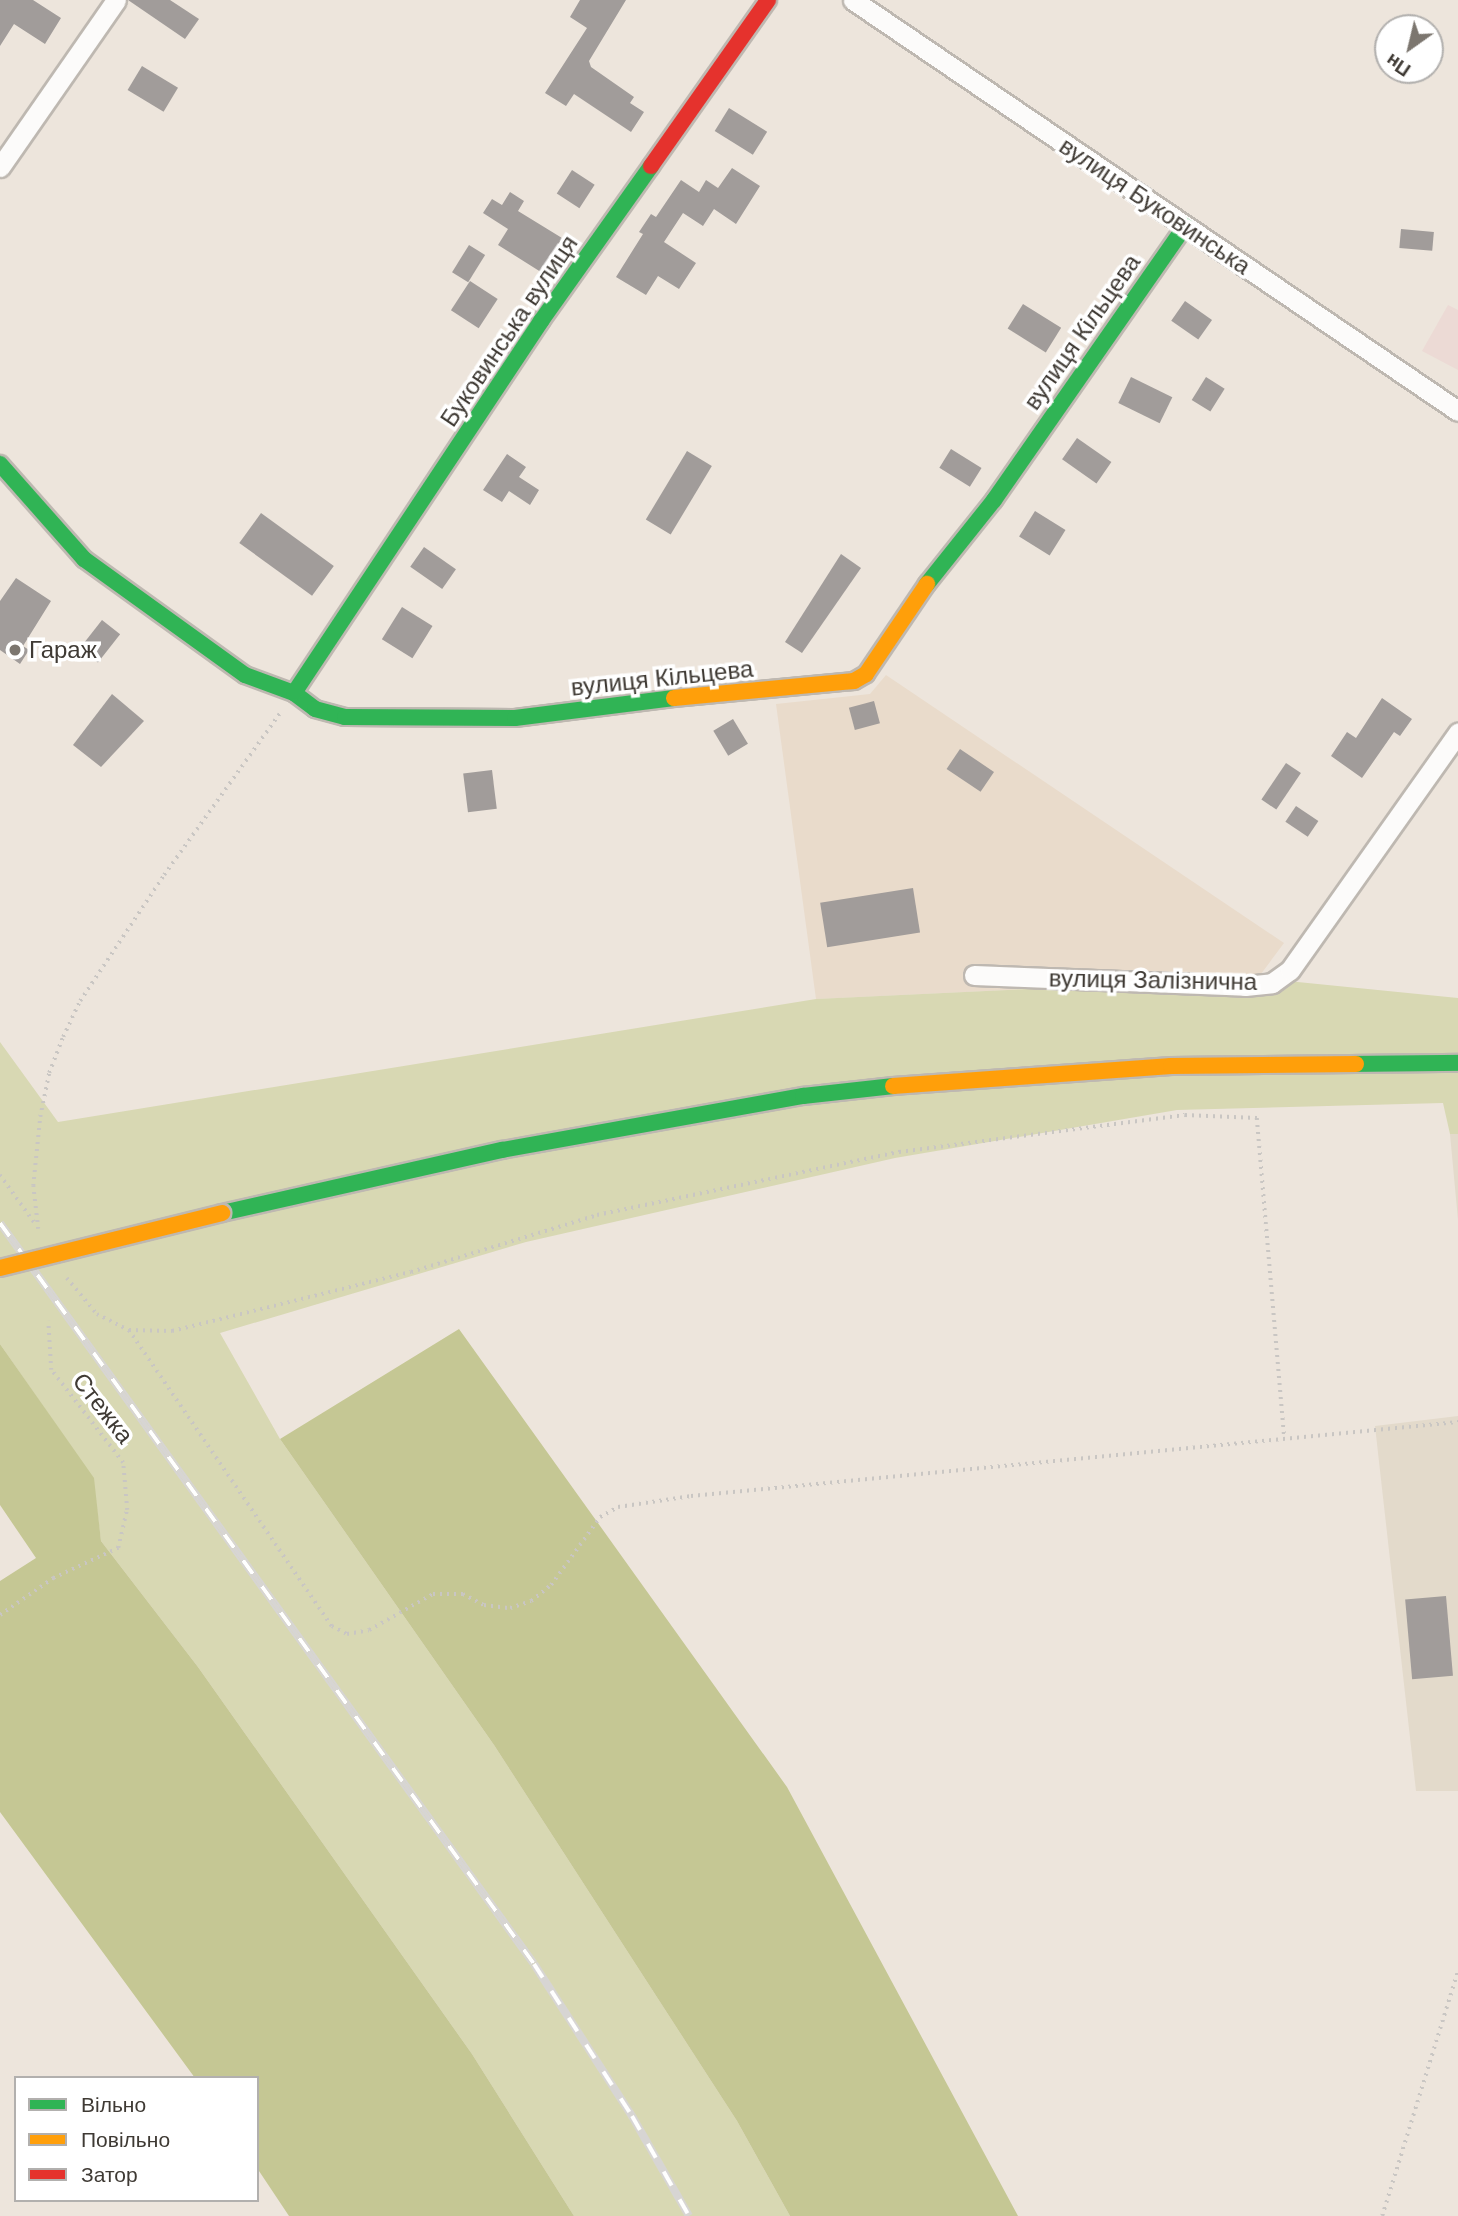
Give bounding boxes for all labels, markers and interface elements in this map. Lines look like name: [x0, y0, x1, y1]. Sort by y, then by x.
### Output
north arrow: [1374, 14, 1444, 84]
text: Пн: [1382, 49, 1414, 81]
street label: вулиця Буковинська: [1054, 131, 1256, 281]
street label: Буковинська вулиця: [434, 230, 584, 432]
street label: вулиця Кільцева: [1018, 249, 1146, 415]
place label: Гараж: [29, 636, 97, 664]
marker: Гараж: [7, 642, 23, 658]
street label: вулиця Кільцева: [570, 654, 754, 702]
street label: вулиця Залізнична: [1049, 964, 1257, 996]
street label: Стежка: [67, 1367, 139, 1449]
legend: [14, 2076, 259, 2202]
text: Вільно: [81, 2093, 146, 2116]
text: Повільно: [81, 2128, 170, 2151]
text: Затор: [81, 2163, 138, 2186]

